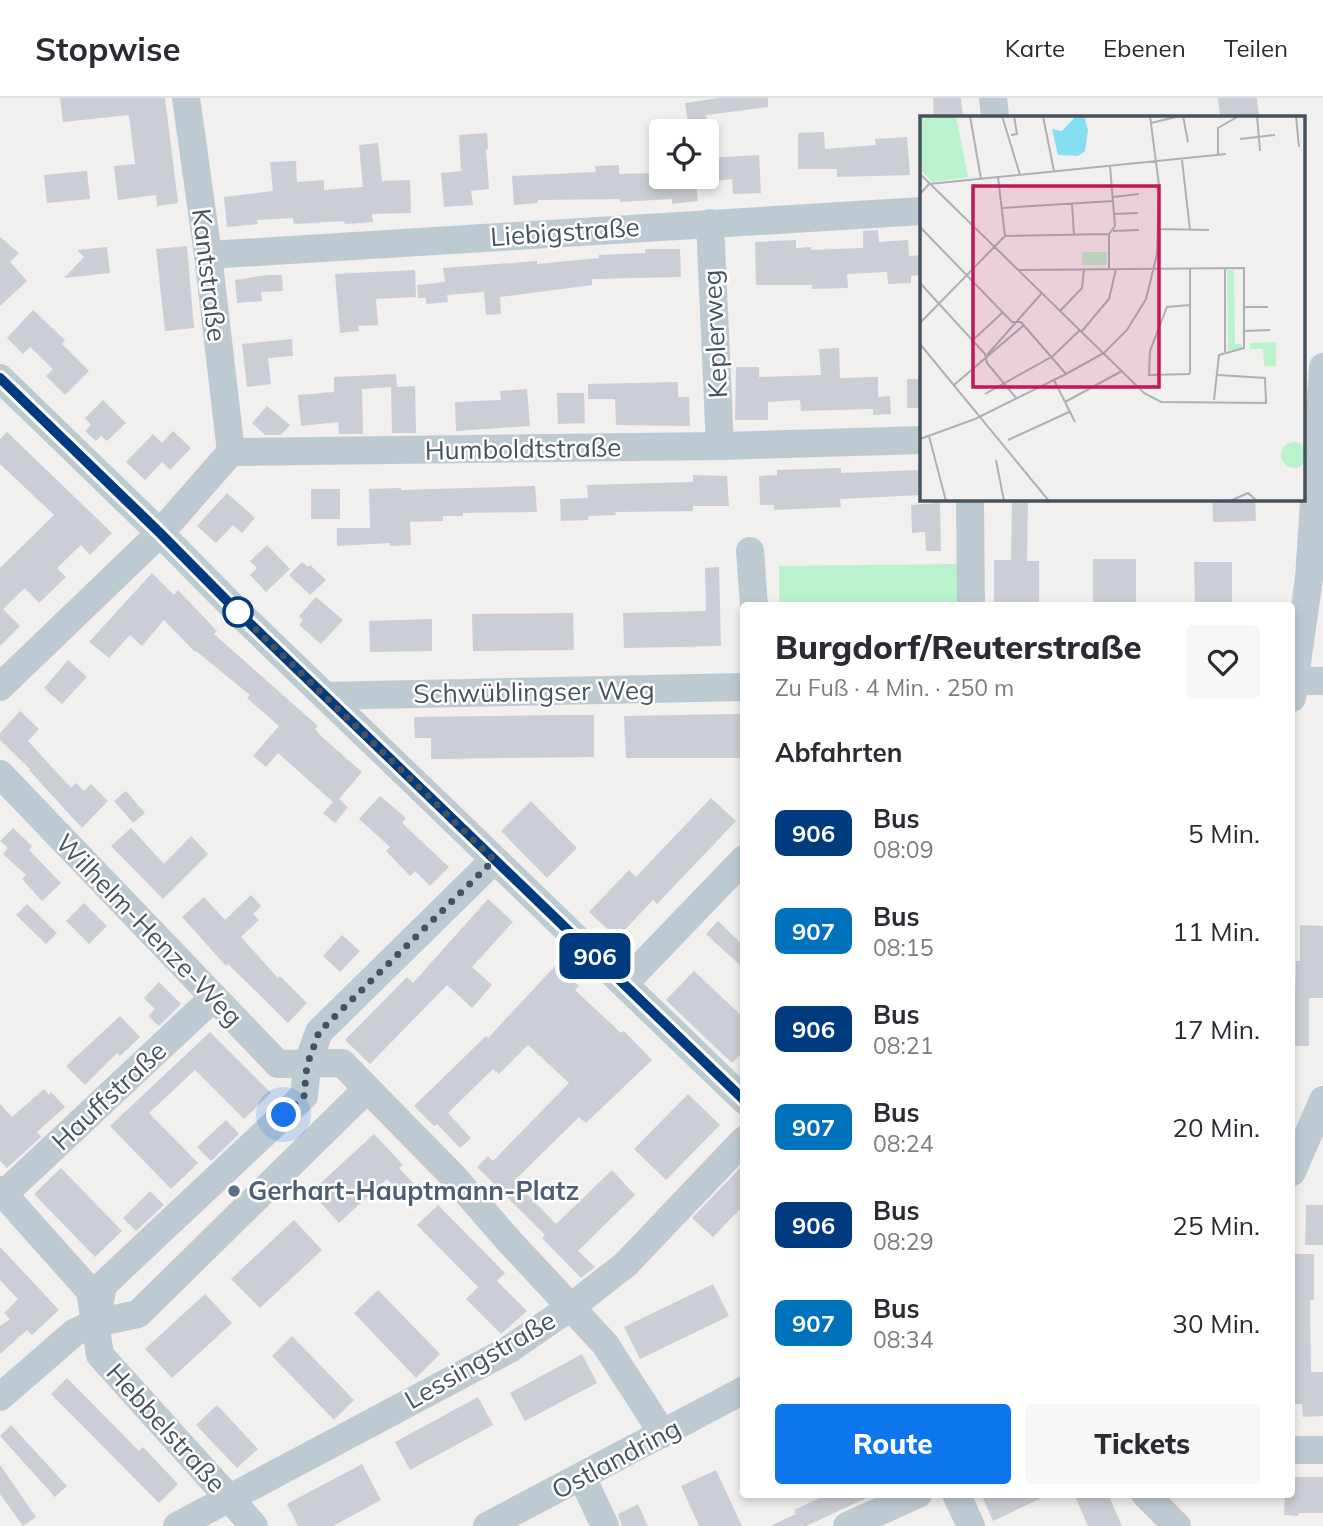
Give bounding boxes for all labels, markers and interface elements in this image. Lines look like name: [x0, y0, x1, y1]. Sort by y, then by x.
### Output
text: Stopwise: [35, 28, 181, 69]
text: Karte: [1005, 33, 1065, 63]
text: Ebenen: [1103, 33, 1186, 63]
text: Teilen: [1224, 33, 1288, 63]
inset map: [920, 116, 1306, 500]
map controls: [649, 119, 719, 189]
button: locate: [649, 119, 719, 189]
street label: Kantstraße: [185, 207, 234, 343]
street label: Liebigstraße: [489, 210, 641, 253]
street label: Keplerweg: [695, 269, 734, 399]
street label: Humboldtstraße: [424, 430, 622, 467]
unlabelled marker: [223, 597, 253, 627]
button: heart: [1186, 625, 1260, 699]
text: Burgdorf/Reuterstraße: [775, 626, 1142, 667]
street label: Schwüblingser Weg: [413, 673, 655, 710]
text: Zu Fuß · 4 Min. · 250 m: [775, 673, 1014, 702]
text: Abfahrten: [775, 736, 902, 769]
text: Bus: [873, 802, 919, 835]
text: 5 Min.: [1188, 817, 1260, 850]
text: 906: [792, 818, 835, 848]
street label: Wilhelm-Henze-Weg: [49, 827, 250, 1033]
text: 08:09: [873, 835, 933, 864]
text: Bus: [873, 900, 919, 933]
text: 11 Min.: [1172, 915, 1260, 948]
text: 907: [792, 916, 835, 946]
line badge: 906: [555, 933, 635, 979]
text: 08:15: [873, 933, 933, 962]
text: 906: [573, 941, 617, 971]
text: Bus: [873, 998, 919, 1031]
text: 17 Min.: [1172, 1013, 1260, 1046]
text: 906: [792, 1014, 835, 1044]
text: 08:21: [873, 1031, 933, 1060]
street label: Hauffstraße: [44, 1034, 173, 1157]
text: Bus: [873, 1096, 919, 1129]
your location: [266, 1097, 301, 1132]
text: 20 Min.: [1172, 1111, 1260, 1144]
text: 907: [792, 1112, 835, 1142]
text: 08:24: [873, 1129, 933, 1158]
place label: Gerhart-Hauptmann-Platz: [248, 1174, 579, 1207]
marker: Gerhart-Hauptmann-Platz: [226, 1183, 242, 1199]
text: Bus: [873, 1194, 919, 1227]
text: 25 Min.: [1172, 1209, 1260, 1242]
text: 906: [792, 1210, 835, 1240]
text: 08:29: [873, 1227, 933, 1256]
text: Bus: [873, 1292, 919, 1325]
street label: Lessingstraße: [399, 1303, 561, 1416]
text: 30 Min.: [1172, 1307, 1260, 1340]
text: 907: [792, 1308, 835, 1338]
text: 08:34: [873, 1325, 933, 1354]
street label: Hebbelstraße: [100, 1356, 233, 1499]
button: Route: [775, 1404, 1011, 1484]
button: Tickets: [1025, 1404, 1260, 1484]
street label: Ostlandring: [546, 1411, 686, 1506]

